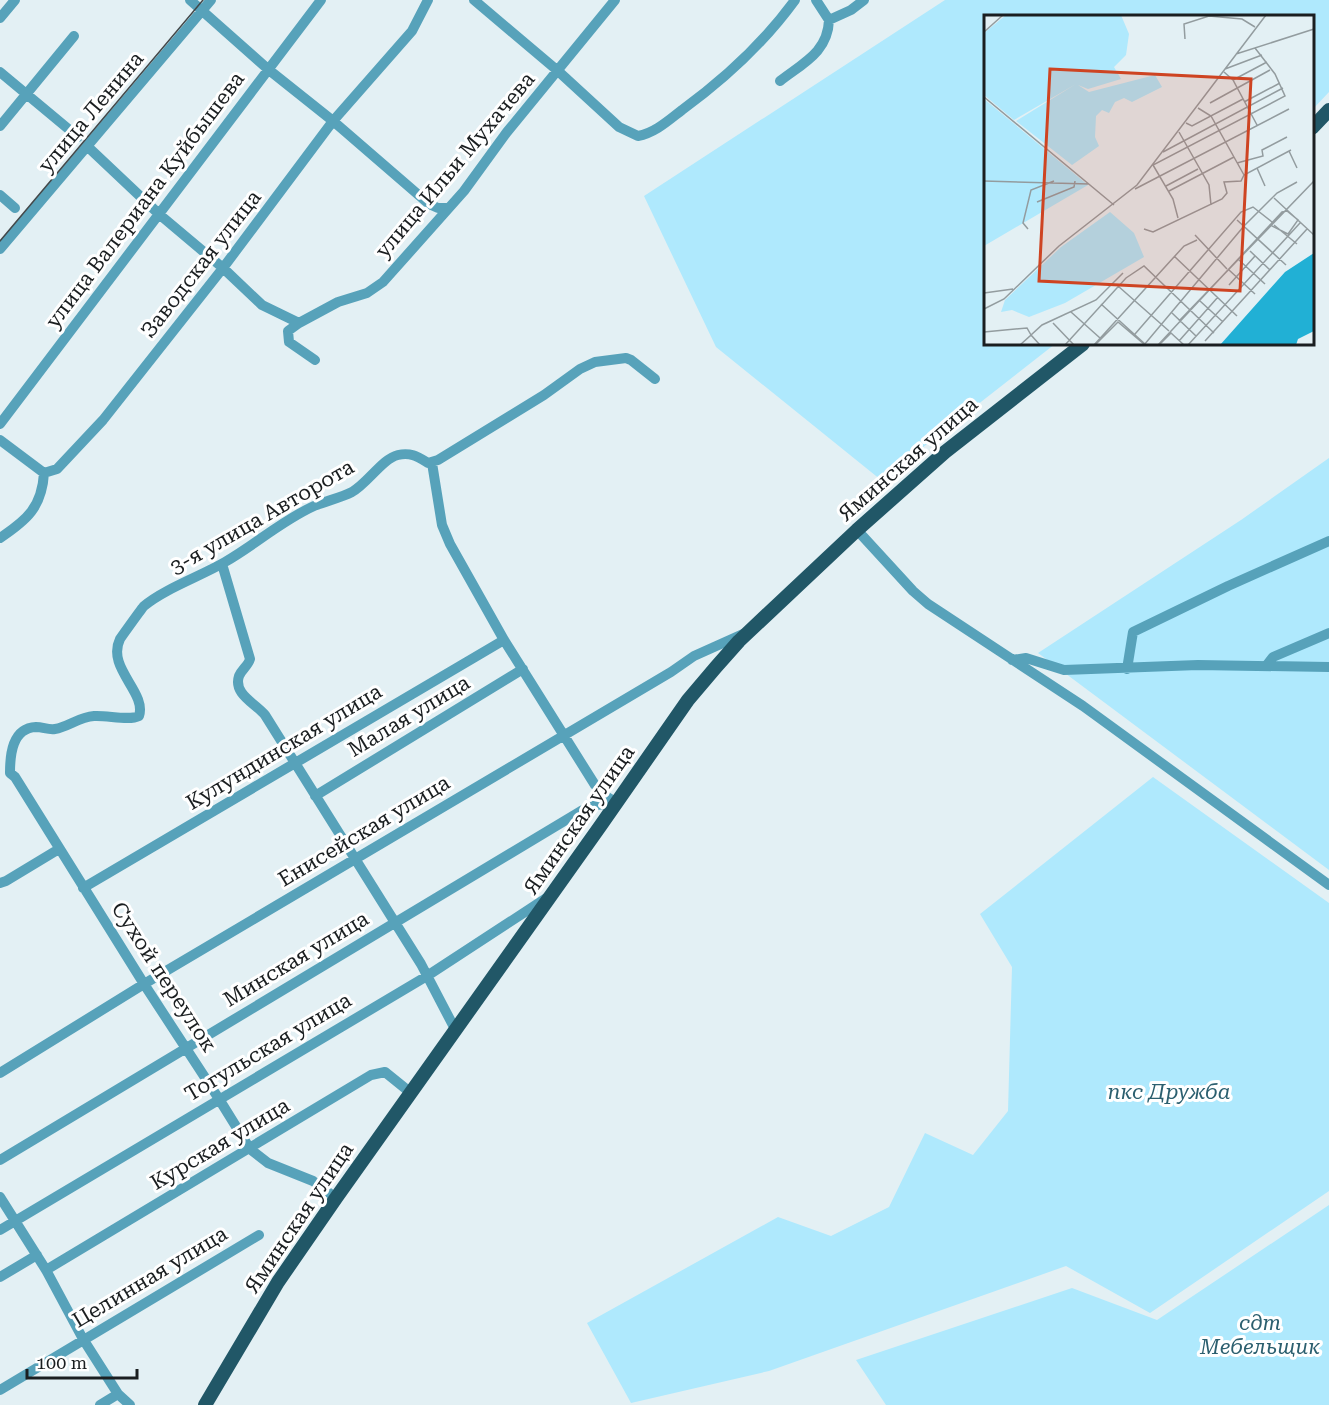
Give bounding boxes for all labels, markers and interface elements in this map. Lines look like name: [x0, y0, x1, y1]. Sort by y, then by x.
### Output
inset map: [984, 15, 1314, 345]
street label: улица Ленина: [34, 46, 149, 177]
street label: улица Валериана Куйбышева: [41, 67, 249, 333]
street label: улица Ильи Мухачева: [370, 67, 540, 263]
street label: Заводская улица: [136, 185, 266, 342]
street label: Яминская улица: [834, 392, 983, 526]
street label: 3-я улица Авторота: [166, 454, 359, 579]
street label: Малая улица: [344, 670, 475, 762]
street label: Кулундинская улица: [182, 679, 386, 815]
street label: Яминская улица: [519, 740, 640, 899]
street label: Енисейская улица: [274, 770, 455, 892]
street label: Сухой переулок: [107, 898, 221, 1056]
street label: Минская улица: [219, 906, 373, 1012]
street label: Тогульская улица: [180, 988, 356, 1106]
park label: пкс Дружба: [1108, 1080, 1230, 1104]
street label: Курская улица: [146, 1093, 294, 1195]
street label: Яминская улица: [240, 1138, 359, 1298]
street label: Целинная улица: [68, 1221, 232, 1333]
park label: сдт Мебельщик: [1199, 1311, 1320, 1359]
scale bar: [27, 1342, 136, 1380]
text: 100 m: [36, 1352, 87, 1373]

